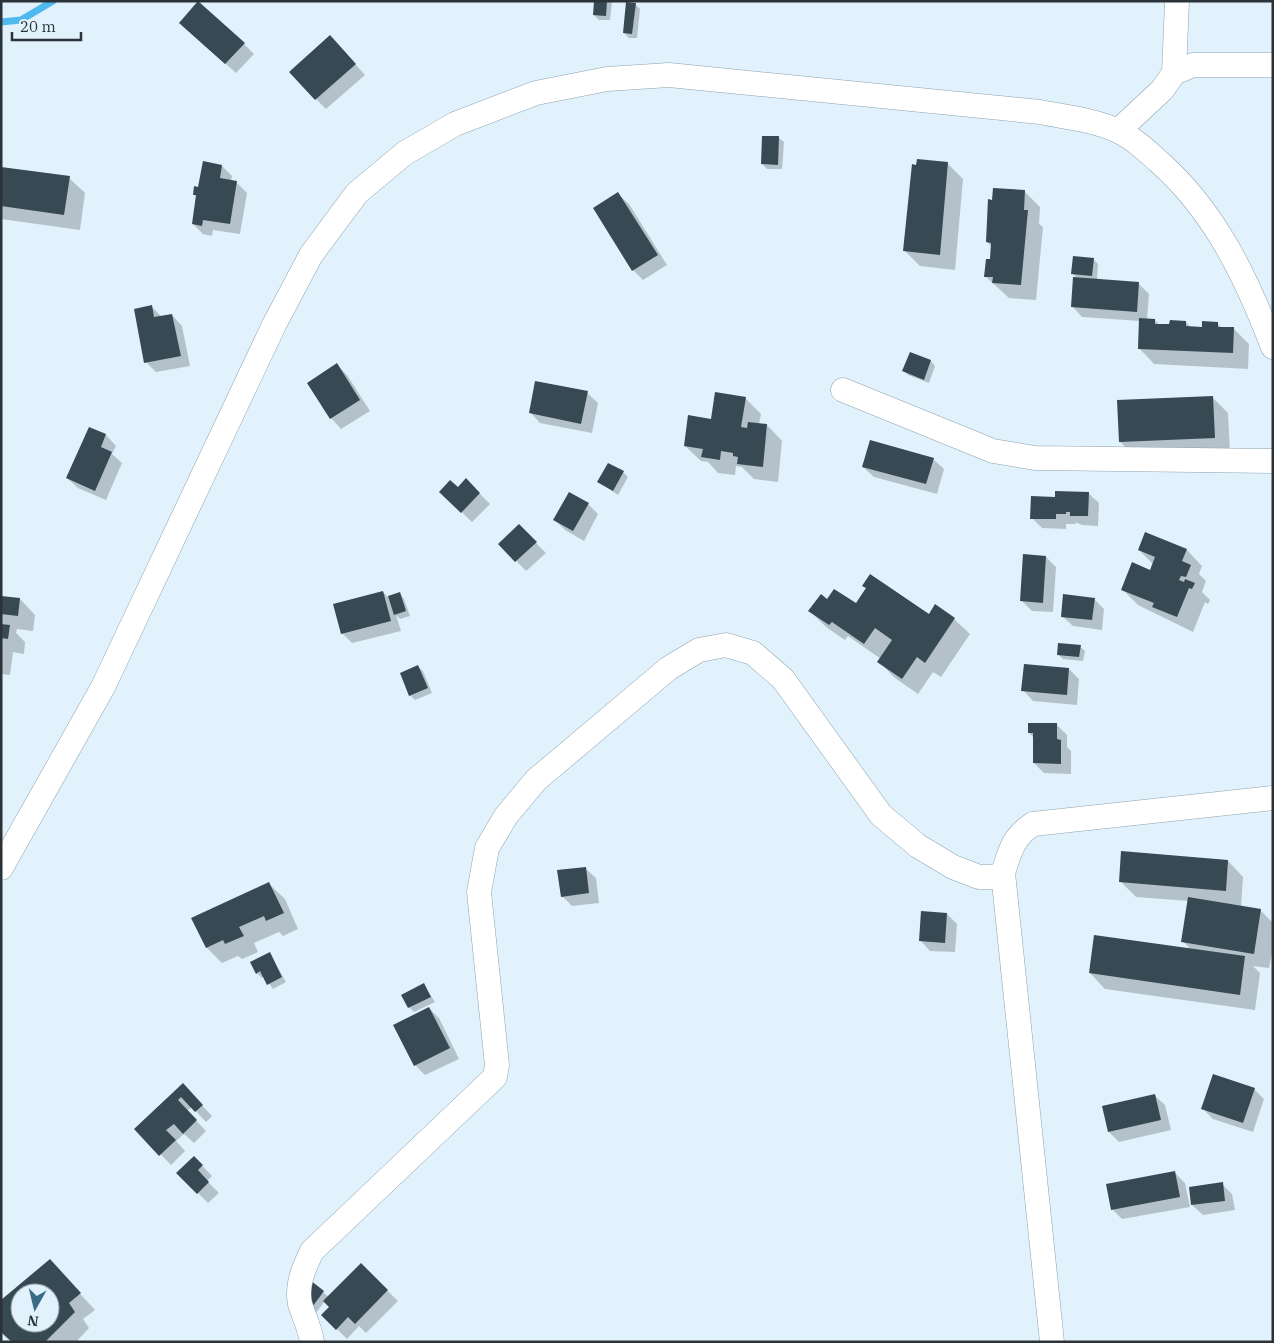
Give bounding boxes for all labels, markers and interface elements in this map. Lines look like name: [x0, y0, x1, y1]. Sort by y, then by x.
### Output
scale bar: [12, 10, 81, 42]
text: 20 m: [20, 17, 56, 36]
north arrow: [10, 1283, 60, 1333]
text: N: [26, 1311, 40, 1331]

